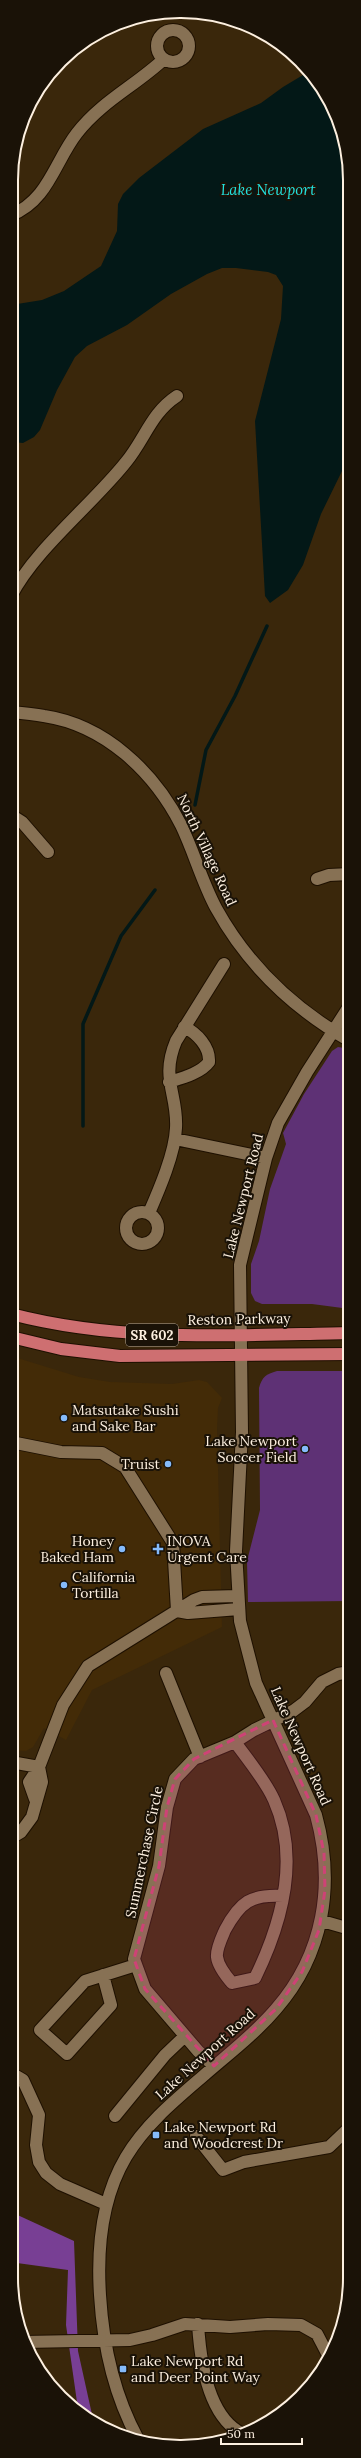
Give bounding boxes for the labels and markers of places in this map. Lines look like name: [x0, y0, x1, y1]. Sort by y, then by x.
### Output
place label: Matsutake Sushi and Sake Bar: [72, 1401, 179, 1435]
marker: Matsutake Sushi and Sake Bar: [59, 1413, 69, 1423]
place label: Lake Newport Soccer Field: [205, 1432, 298, 1466]
marker: Lake Newport Soccer Field: [300, 1444, 310, 1454]
place label: Truist: [121, 1455, 161, 1473]
marker: Truist: [163, 1459, 173, 1469]
place label: Honey Baked Ham: [41, 1532, 115, 1566]
place label: INOVA Urgent Care: [167, 1532, 247, 1566]
marker: INOVA Urgent Care: [152, 1543, 164, 1555]
marker: Honey Baked Ham: [117, 1544, 127, 1554]
place label: California Tortilla: [72, 1568, 135, 1602]
marker: California Tortilla: [59, 1580, 69, 1590]
place label: Lake Newport Rd and Woodcrest Dr: [164, 2118, 283, 2152]
marker: Lake Newport Rd and Woodcrest Dr: [151, 2130, 161, 2140]
place label: Lake Newport Rd and Deer Point Way: [131, 2352, 260, 2386]
marker: Lake Newport Rd and Deer Point Way: [118, 2364, 128, 2374]

